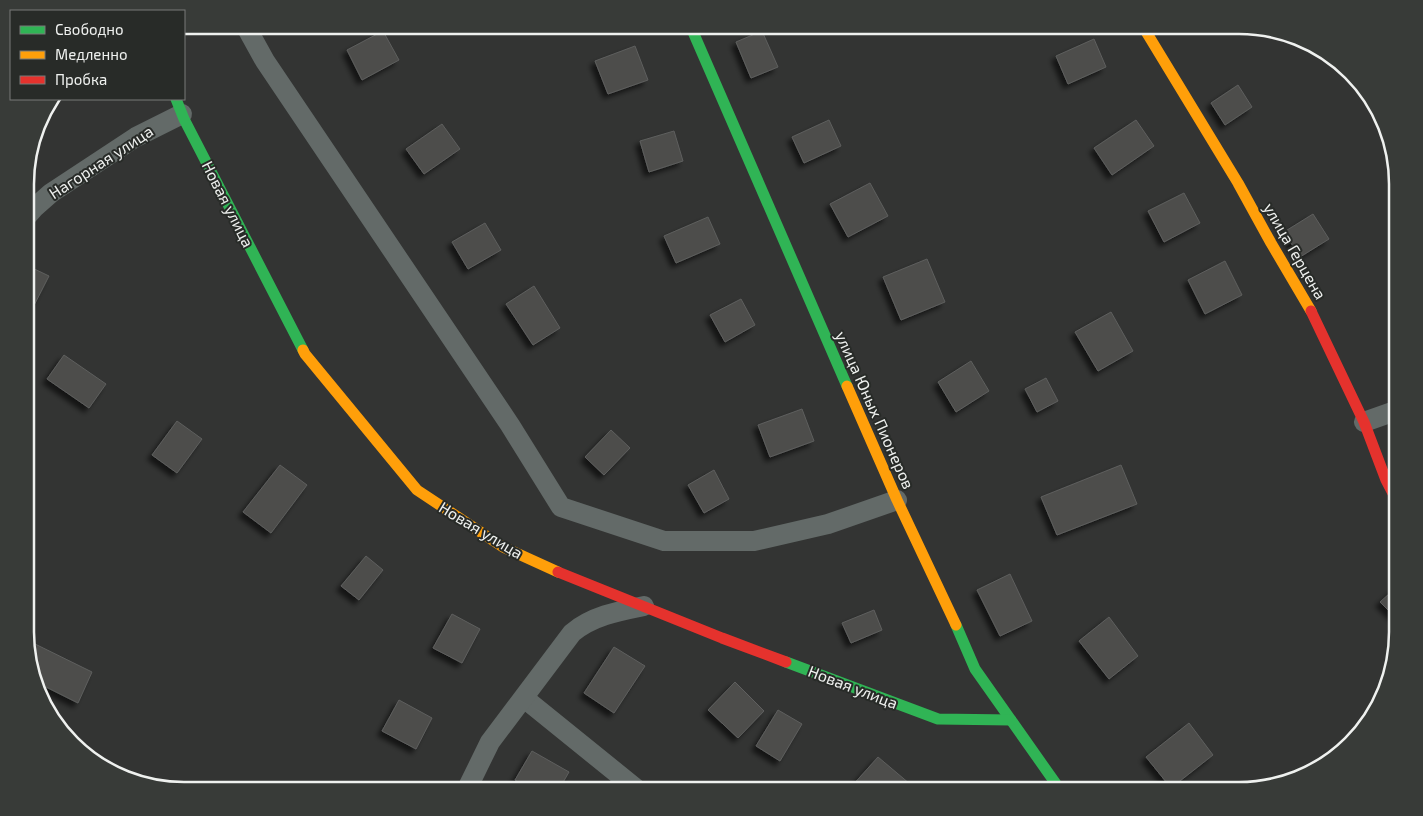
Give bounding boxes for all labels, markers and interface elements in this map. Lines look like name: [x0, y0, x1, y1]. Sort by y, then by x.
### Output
legend: [10, 10, 185, 100]
text: Свободно: [55, 20, 124, 38]
text: Медленно: [55, 45, 128, 63]
text: Пробка: [55, 70, 107, 88]
street label: Нагорная улица: [45, 121, 157, 203]
street label: Новая улица: [198, 157, 258, 251]
street label: улица Герцена: [1259, 199, 1331, 303]
street label: улица Юных Пионеров: [831, 328, 919, 492]
street label: Новая улица: [435, 497, 527, 563]
street label: Новая улица: [805, 661, 901, 713]

